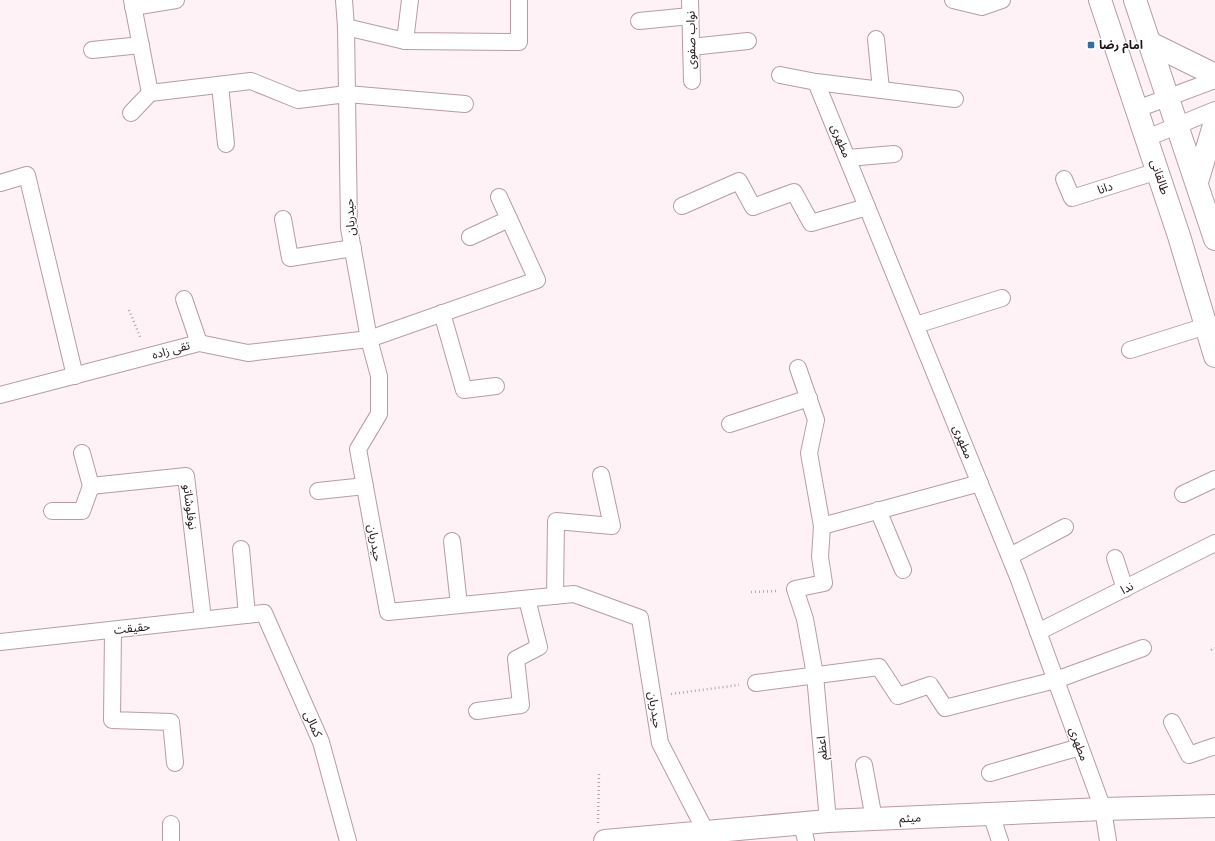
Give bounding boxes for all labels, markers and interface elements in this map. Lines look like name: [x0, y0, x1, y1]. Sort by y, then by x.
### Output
street label: نواب صفوی: [682, 11, 699, 69]
place label: امام رضا: [1099, 37, 1143, 54]
marker: امام رضا: [1086, 40, 1096, 50]
street label: مطهری: [828, 122, 855, 160]
street label: طالقانی: [1148, 157, 1173, 196]
street label: دانا: [1095, 178, 1115, 197]
street label: حیدریان: [341, 198, 358, 236]
street label: تقی زاده: [150, 337, 192, 362]
street label: مطهری: [950, 423, 977, 461]
street label: نوفلوشاتو: [180, 483, 201, 531]
street label: حیدریان: [365, 523, 386, 563]
street label: ندا: [1118, 578, 1136, 597]
street label: حقیقت: [113, 618, 151, 637]
street label: حیدریان: [645, 690, 666, 730]
street label: کمالی: [301, 708, 326, 740]
street label: مطهری: [1066, 725, 1092, 763]
street label: اعظم: [813, 735, 832, 761]
street label: میثم: [899, 809, 921, 828]

